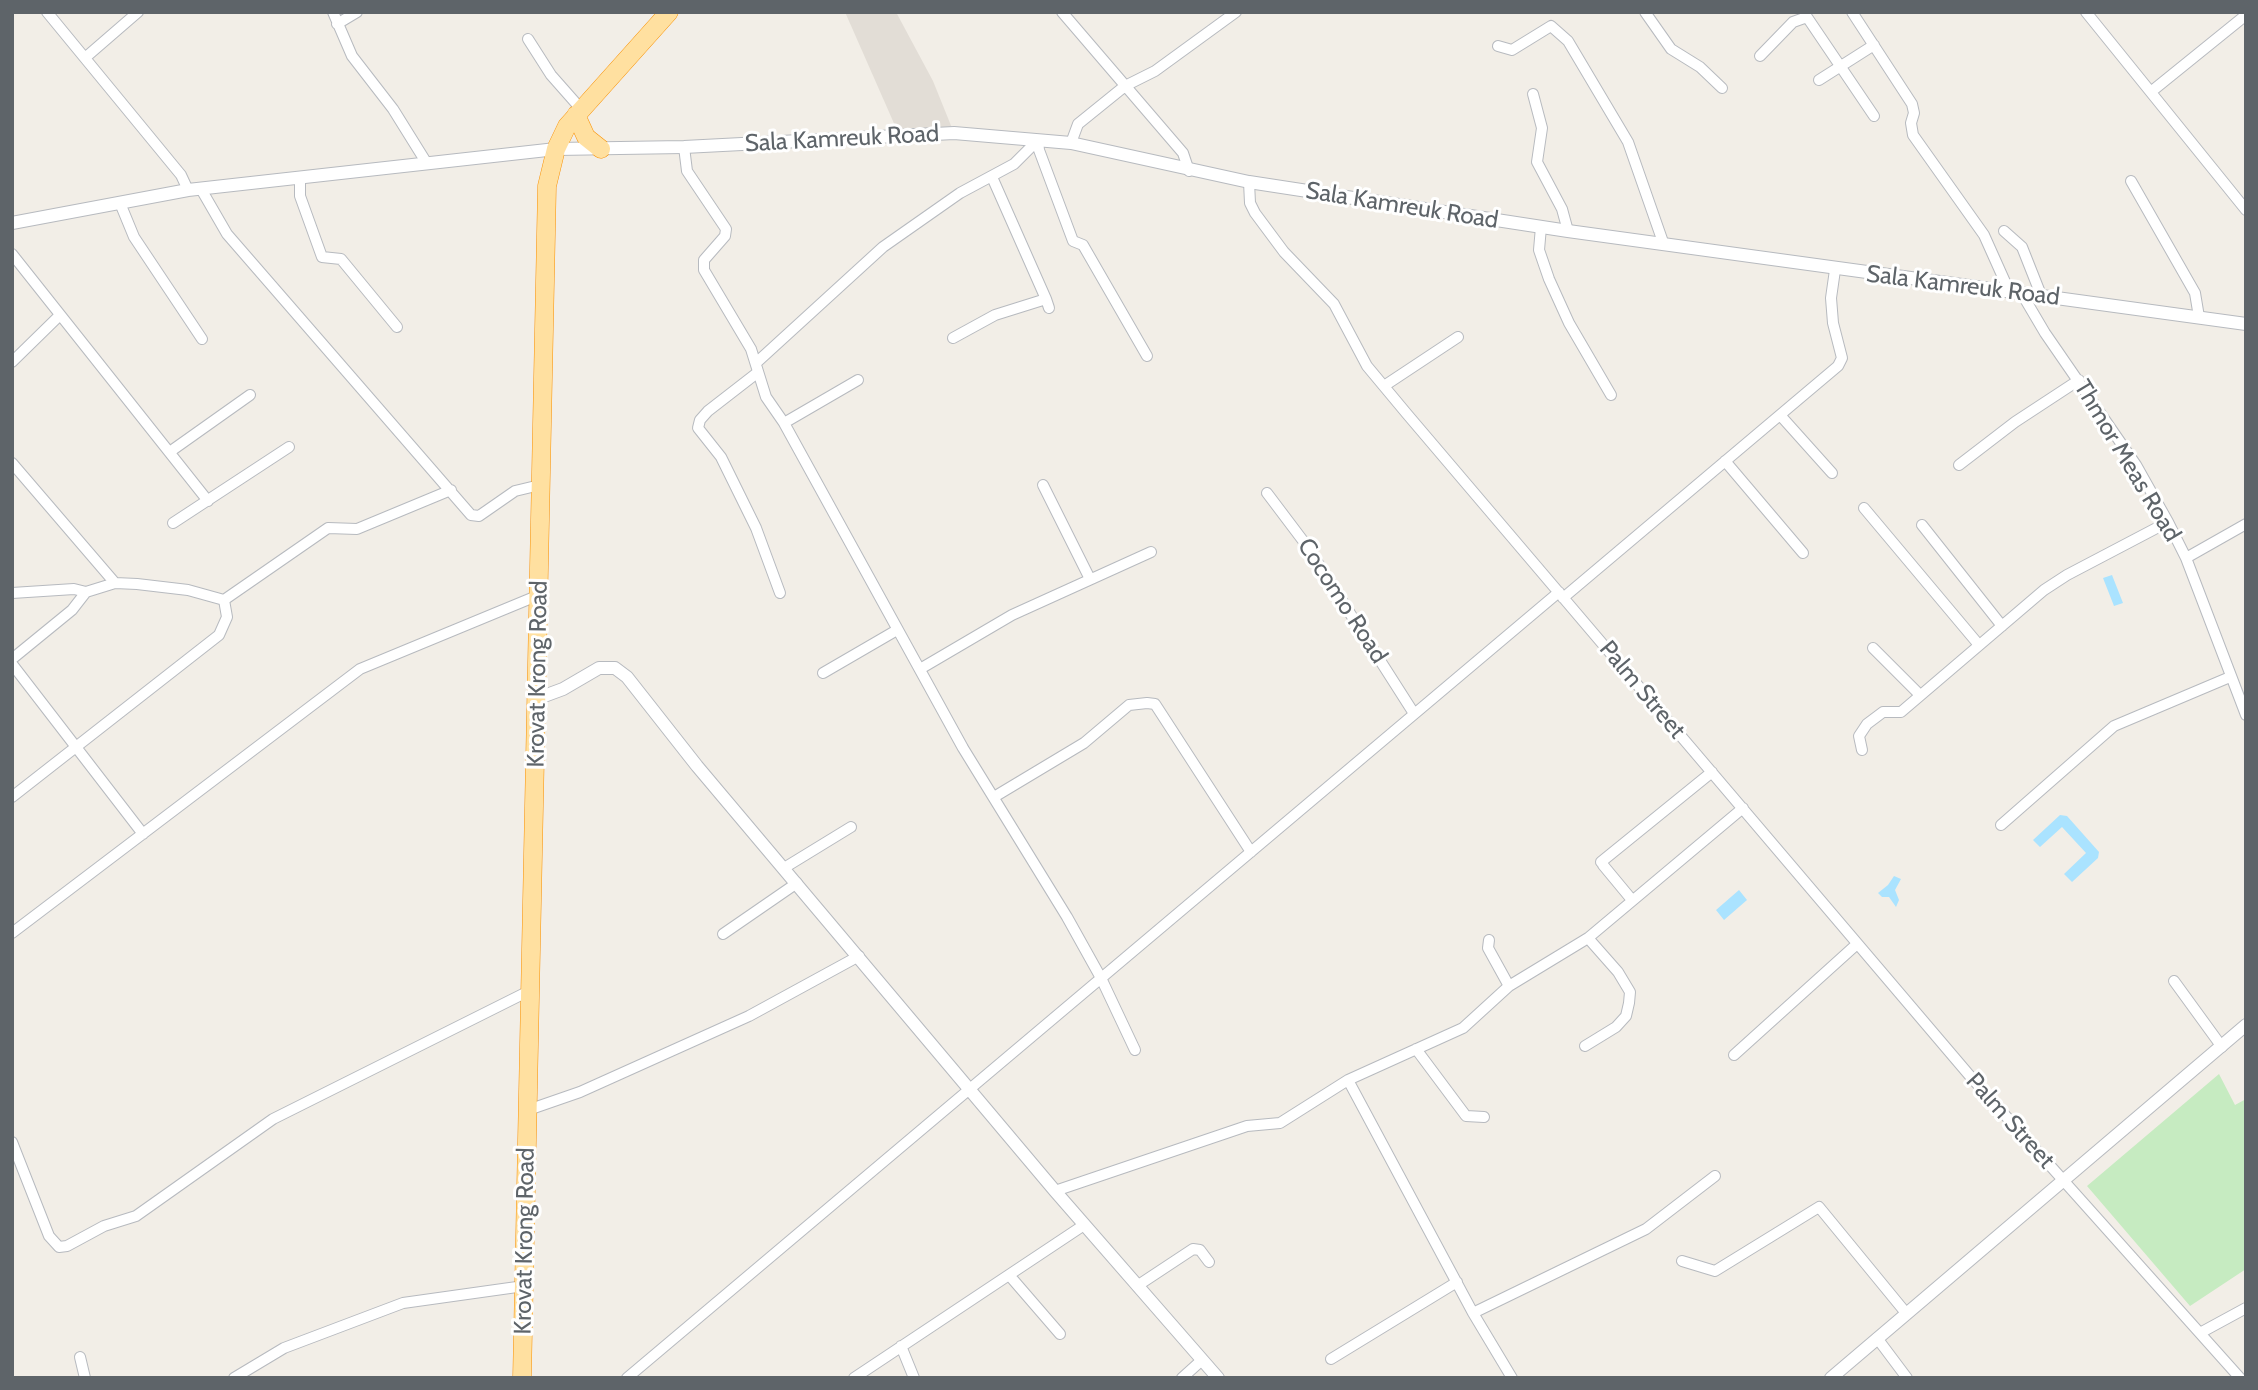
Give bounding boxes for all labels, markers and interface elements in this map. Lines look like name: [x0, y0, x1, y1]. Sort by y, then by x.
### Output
street label: Sala Kamreuk Road: [744, 120, 940, 158]
street label: Sala Kamreuk Road: [1304, 177, 1500, 235]
street label: Sala Kamreuk Road: [1865, 260, 2061, 312]
street label: Thmor Meas Road: [2067, 375, 2187, 547]
street label: Cocomo Road: [1291, 533, 1393, 669]
street label: Krovat Krong Road: [522, 580, 554, 768]
street label: Palm Street: [1593, 635, 1691, 745]
street label: Palm Street: [1960, 1067, 2060, 1175]
street label: Krovat Krong Road: [509, 1147, 541, 1335]

